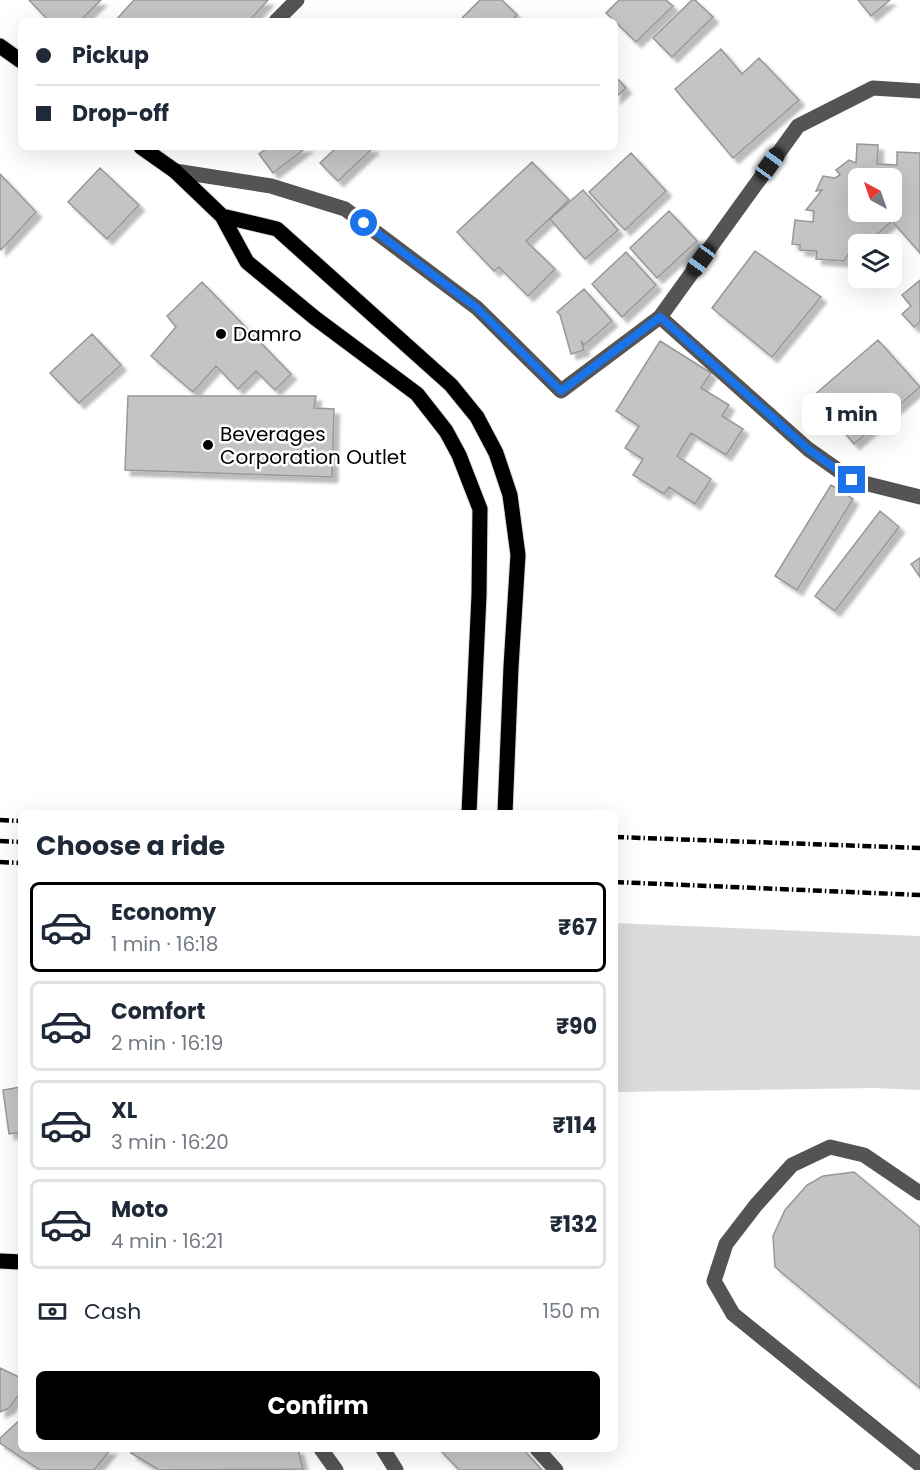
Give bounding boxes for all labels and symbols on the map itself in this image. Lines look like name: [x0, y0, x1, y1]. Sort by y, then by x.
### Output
car: [752, 144, 788, 184]
north arrow: [848, 168, 902, 222]
route start: [350, 209, 377, 236]
car: [683, 240, 719, 280]
place label: Damro: [233, 320, 302, 348]
marker: Damro: [214, 327, 228, 341]
callout: 1 min: [802, 393, 902, 435]
place label: Beverages Corporation Outlet: [220, 420, 407, 471]
marker: Beverages Corporation Outlet: [201, 438, 215, 452]
route end: [838, 466, 865, 493]

